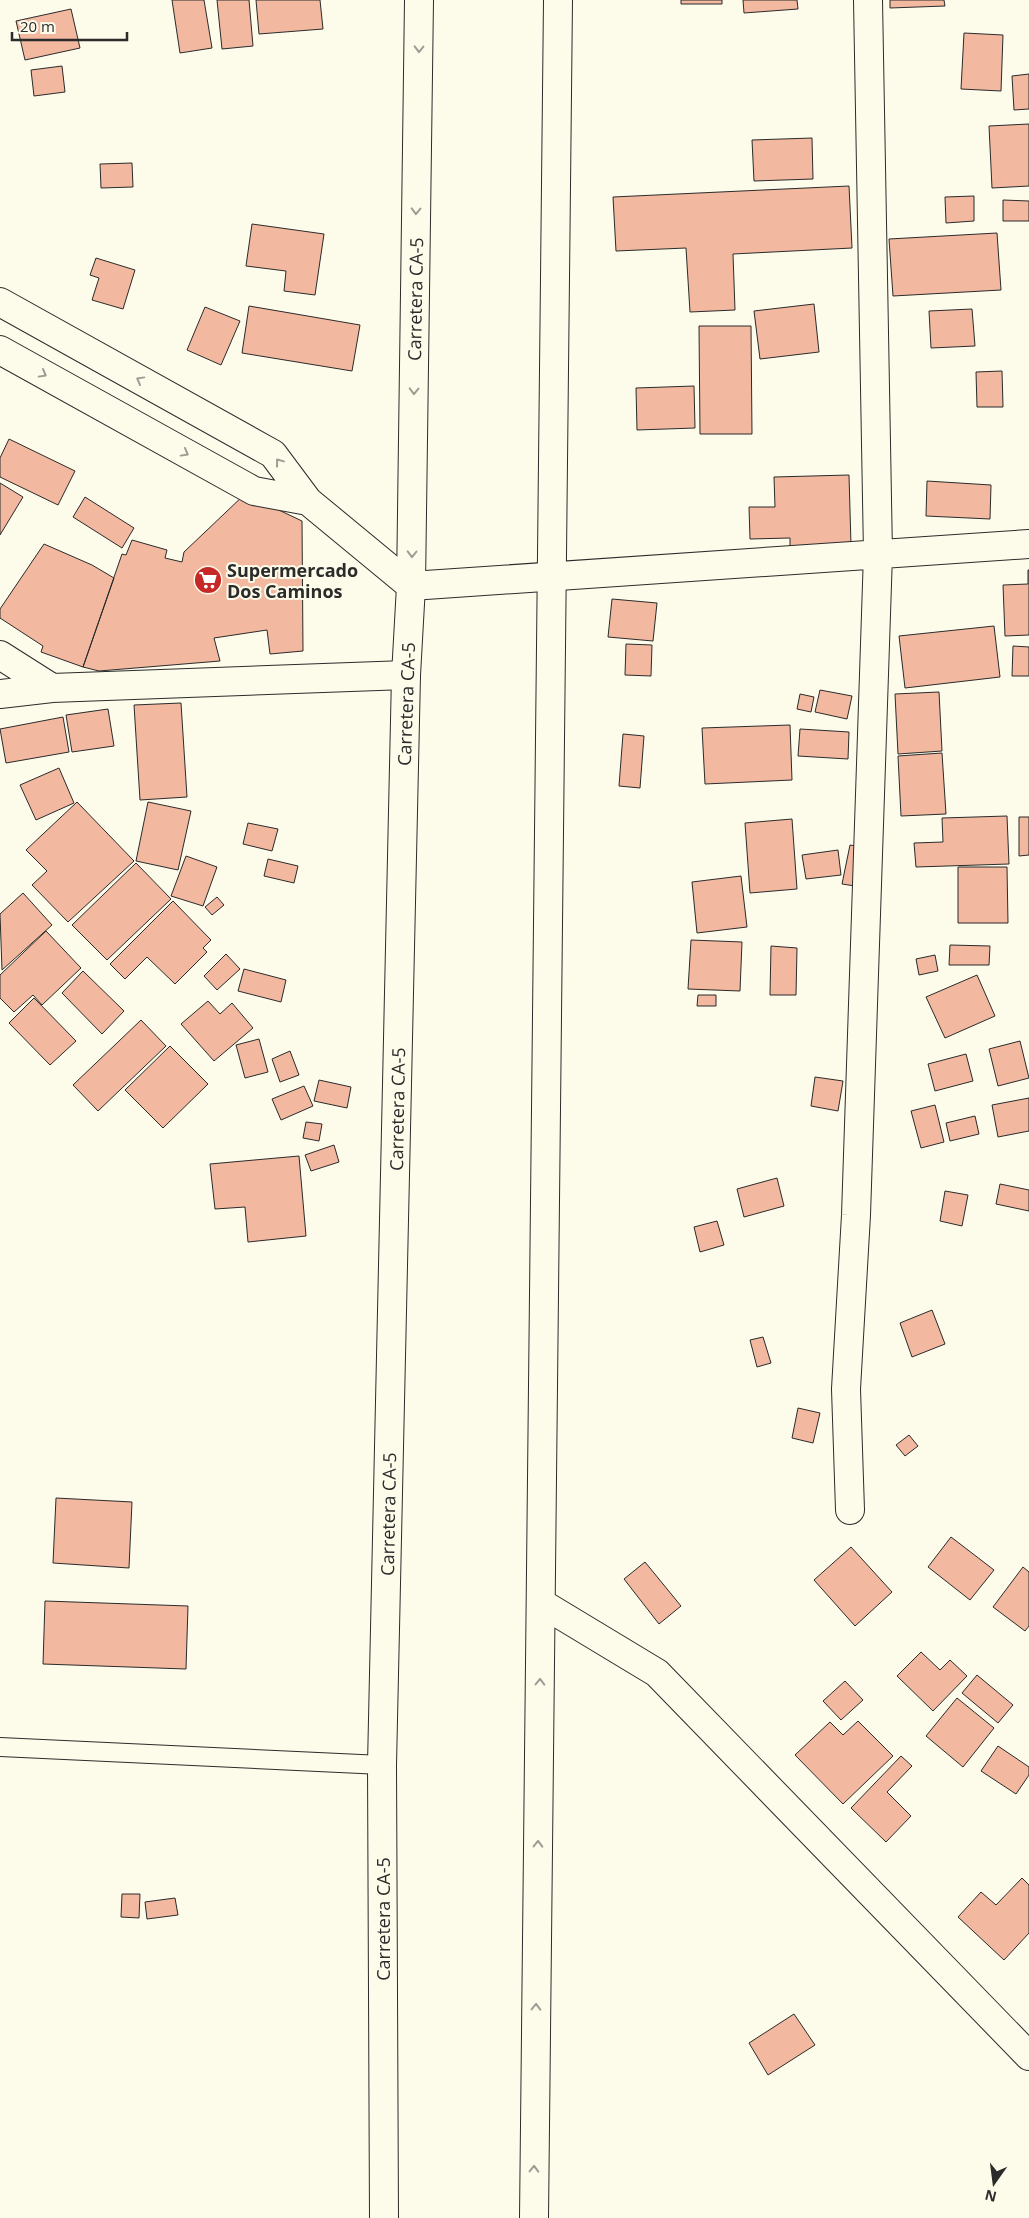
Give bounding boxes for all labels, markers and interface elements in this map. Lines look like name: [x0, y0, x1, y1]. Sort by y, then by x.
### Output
scale bar: [12, 10, 128, 42]
text: 20 m: [20, 16, 55, 36]
one-way arrow: [414, 45, 424, 53]
one-way arrow: [411, 207, 422, 215]
street label: Carretera CA-5: [402, 237, 428, 361]
one-way arrow: [37, 368, 46, 378]
one-way arrow: [136, 376, 145, 386]
one-way arrow: [409, 388, 419, 395]
one-way arrow: [179, 447, 188, 457]
one-way arrow: [276, 458, 285, 468]
one-way arrow: [407, 550, 417, 558]
place label: Supermercado Dos Caminos: [227, 558, 358, 603]
supermarket icon: Supermercado Dos Caminos: [193, 565, 223, 595]
street label: Carretera CA-5: [392, 642, 420, 766]
street label: Carretera CA-5: [384, 1047, 410, 1171]
street label: Carretera CA-5: [375, 1452, 401, 1576]
one-way arrow: [535, 1678, 545, 1686]
one-way arrow: [533, 1840, 543, 1848]
street label: Carretera CA-5: [371, 1857, 395, 1981]
one-way arrow: [531, 2003, 541, 2010]
north arrow: [969, 2158, 1019, 2208]
one-way arrow: [529, 2165, 540, 2173]
text: N: [983, 2186, 999, 2207]

